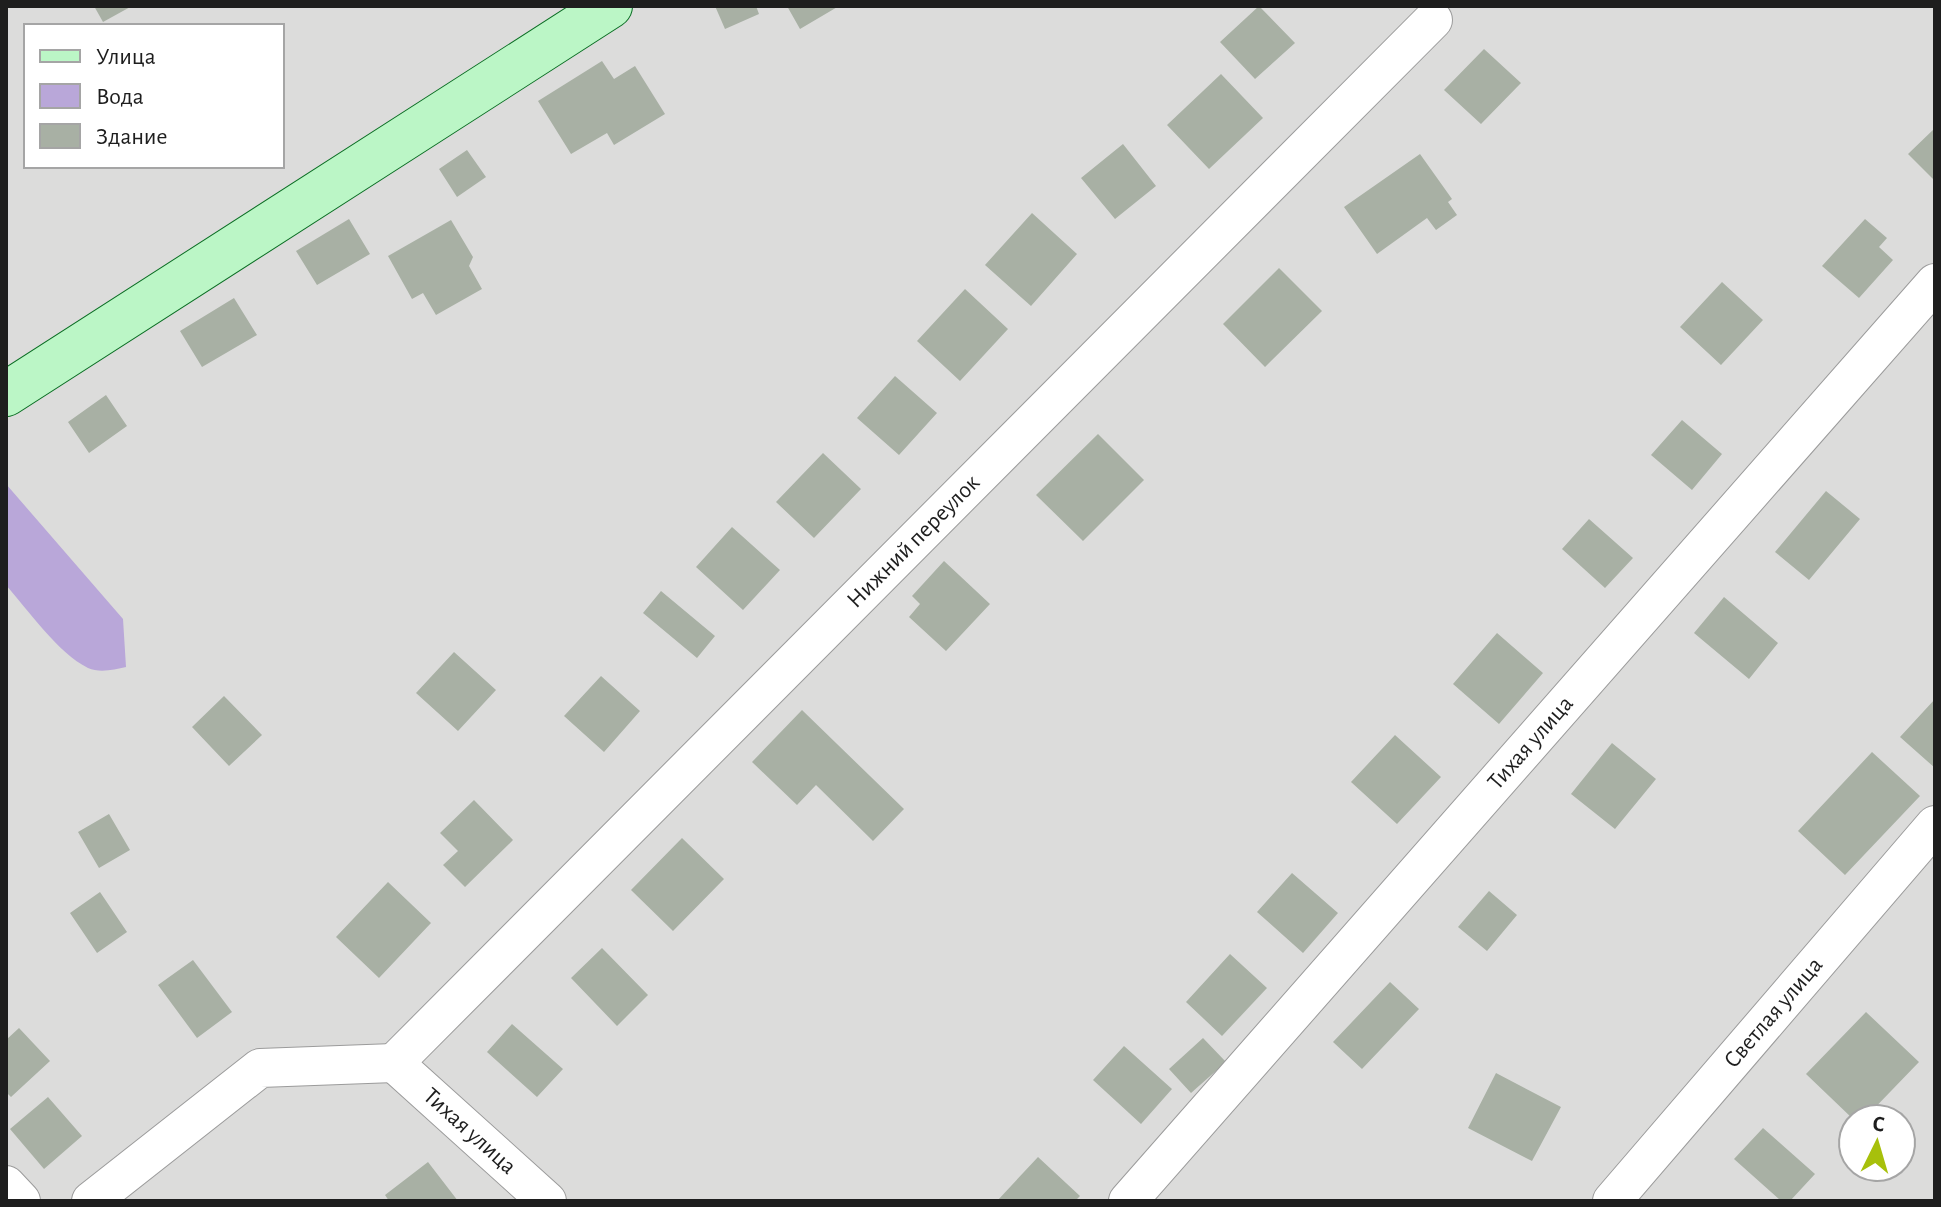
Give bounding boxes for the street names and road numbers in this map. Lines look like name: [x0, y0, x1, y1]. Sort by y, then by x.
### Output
street label: Нижний переулок: [842, 470, 984, 613]
street label: Тихая улица: [1484, 691, 1578, 794]
street label: Светлая улица: [1720, 953, 1828, 1073]
street label: Тихая улица: [419, 1084, 521, 1179]

